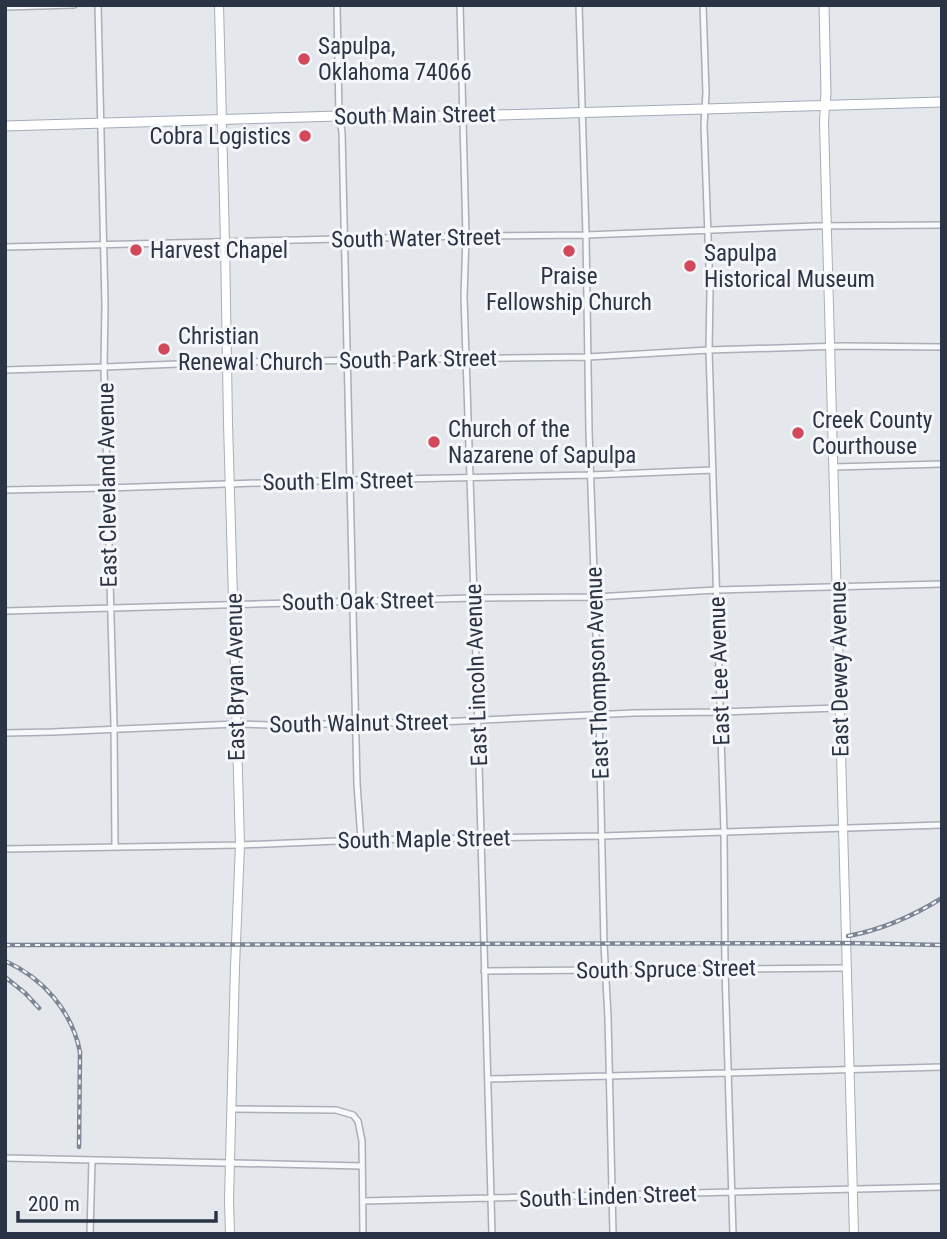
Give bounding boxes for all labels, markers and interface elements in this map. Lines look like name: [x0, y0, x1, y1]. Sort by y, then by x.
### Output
place label: Sapulpa, Oklahoma 74066: [318, 33, 472, 86]
marker: Sapulpa, Oklahoma 74066: [296, 51, 312, 67]
street label: South Main Street: [334, 101, 496, 130]
place label: Cobra Logistics: [149, 123, 291, 150]
marker: Cobra Logistics: [297, 128, 313, 144]
street label: South Water Street: [331, 224, 501, 253]
place label: Harvest Chapel: [150, 237, 288, 264]
place label: Sapulpa Historical Museum: [704, 240, 875, 293]
marker: Harvest Chapel: [128, 242, 144, 258]
marker: Praise Fellowship Church: [561, 243, 577, 259]
marker: Sapulpa Historical Museum: [682, 258, 698, 274]
place label: Praise Fellowship Church: [486, 263, 652, 316]
place label: Christian Renewal Church: [178, 323, 323, 376]
marker: Christian Renewal Church: [156, 341, 172, 357]
street label: South Park Street: [339, 345, 497, 374]
street label: East Cleveland Avenue: [92, 382, 123, 588]
place label: Creek County Courthouse: [812, 407, 933, 460]
place label: Church of the Nazarene of Sapulpa: [448, 416, 636, 469]
marker: Creek County Courthouse: [790, 425, 806, 441]
marker: Church of the Nazarene of Sapulpa: [426, 434, 442, 450]
street label: South Elm Street: [262, 467, 414, 496]
street label: East Thompson Avenue: [580, 566, 615, 780]
street label: East Dewey Avenue: [824, 581, 855, 757]
street label: East Lincoln Avenue: [460, 583, 493, 767]
street label: South Oak Street: [282, 587, 434, 616]
street label: East Bryan Avenue: [221, 593, 250, 761]
street label: East Lee Avenue: [703, 596, 736, 746]
street label: South Walnut Street: [269, 708, 449, 739]
street label: South Maple Street: [337, 824, 511, 855]
street label: South Spruce Street: [576, 954, 756, 985]
scale bar: [18, 1180, 215, 1224]
street label: South Linden Street: [519, 1180, 697, 1213]
text: 200 m: [28, 1192, 80, 1216]

